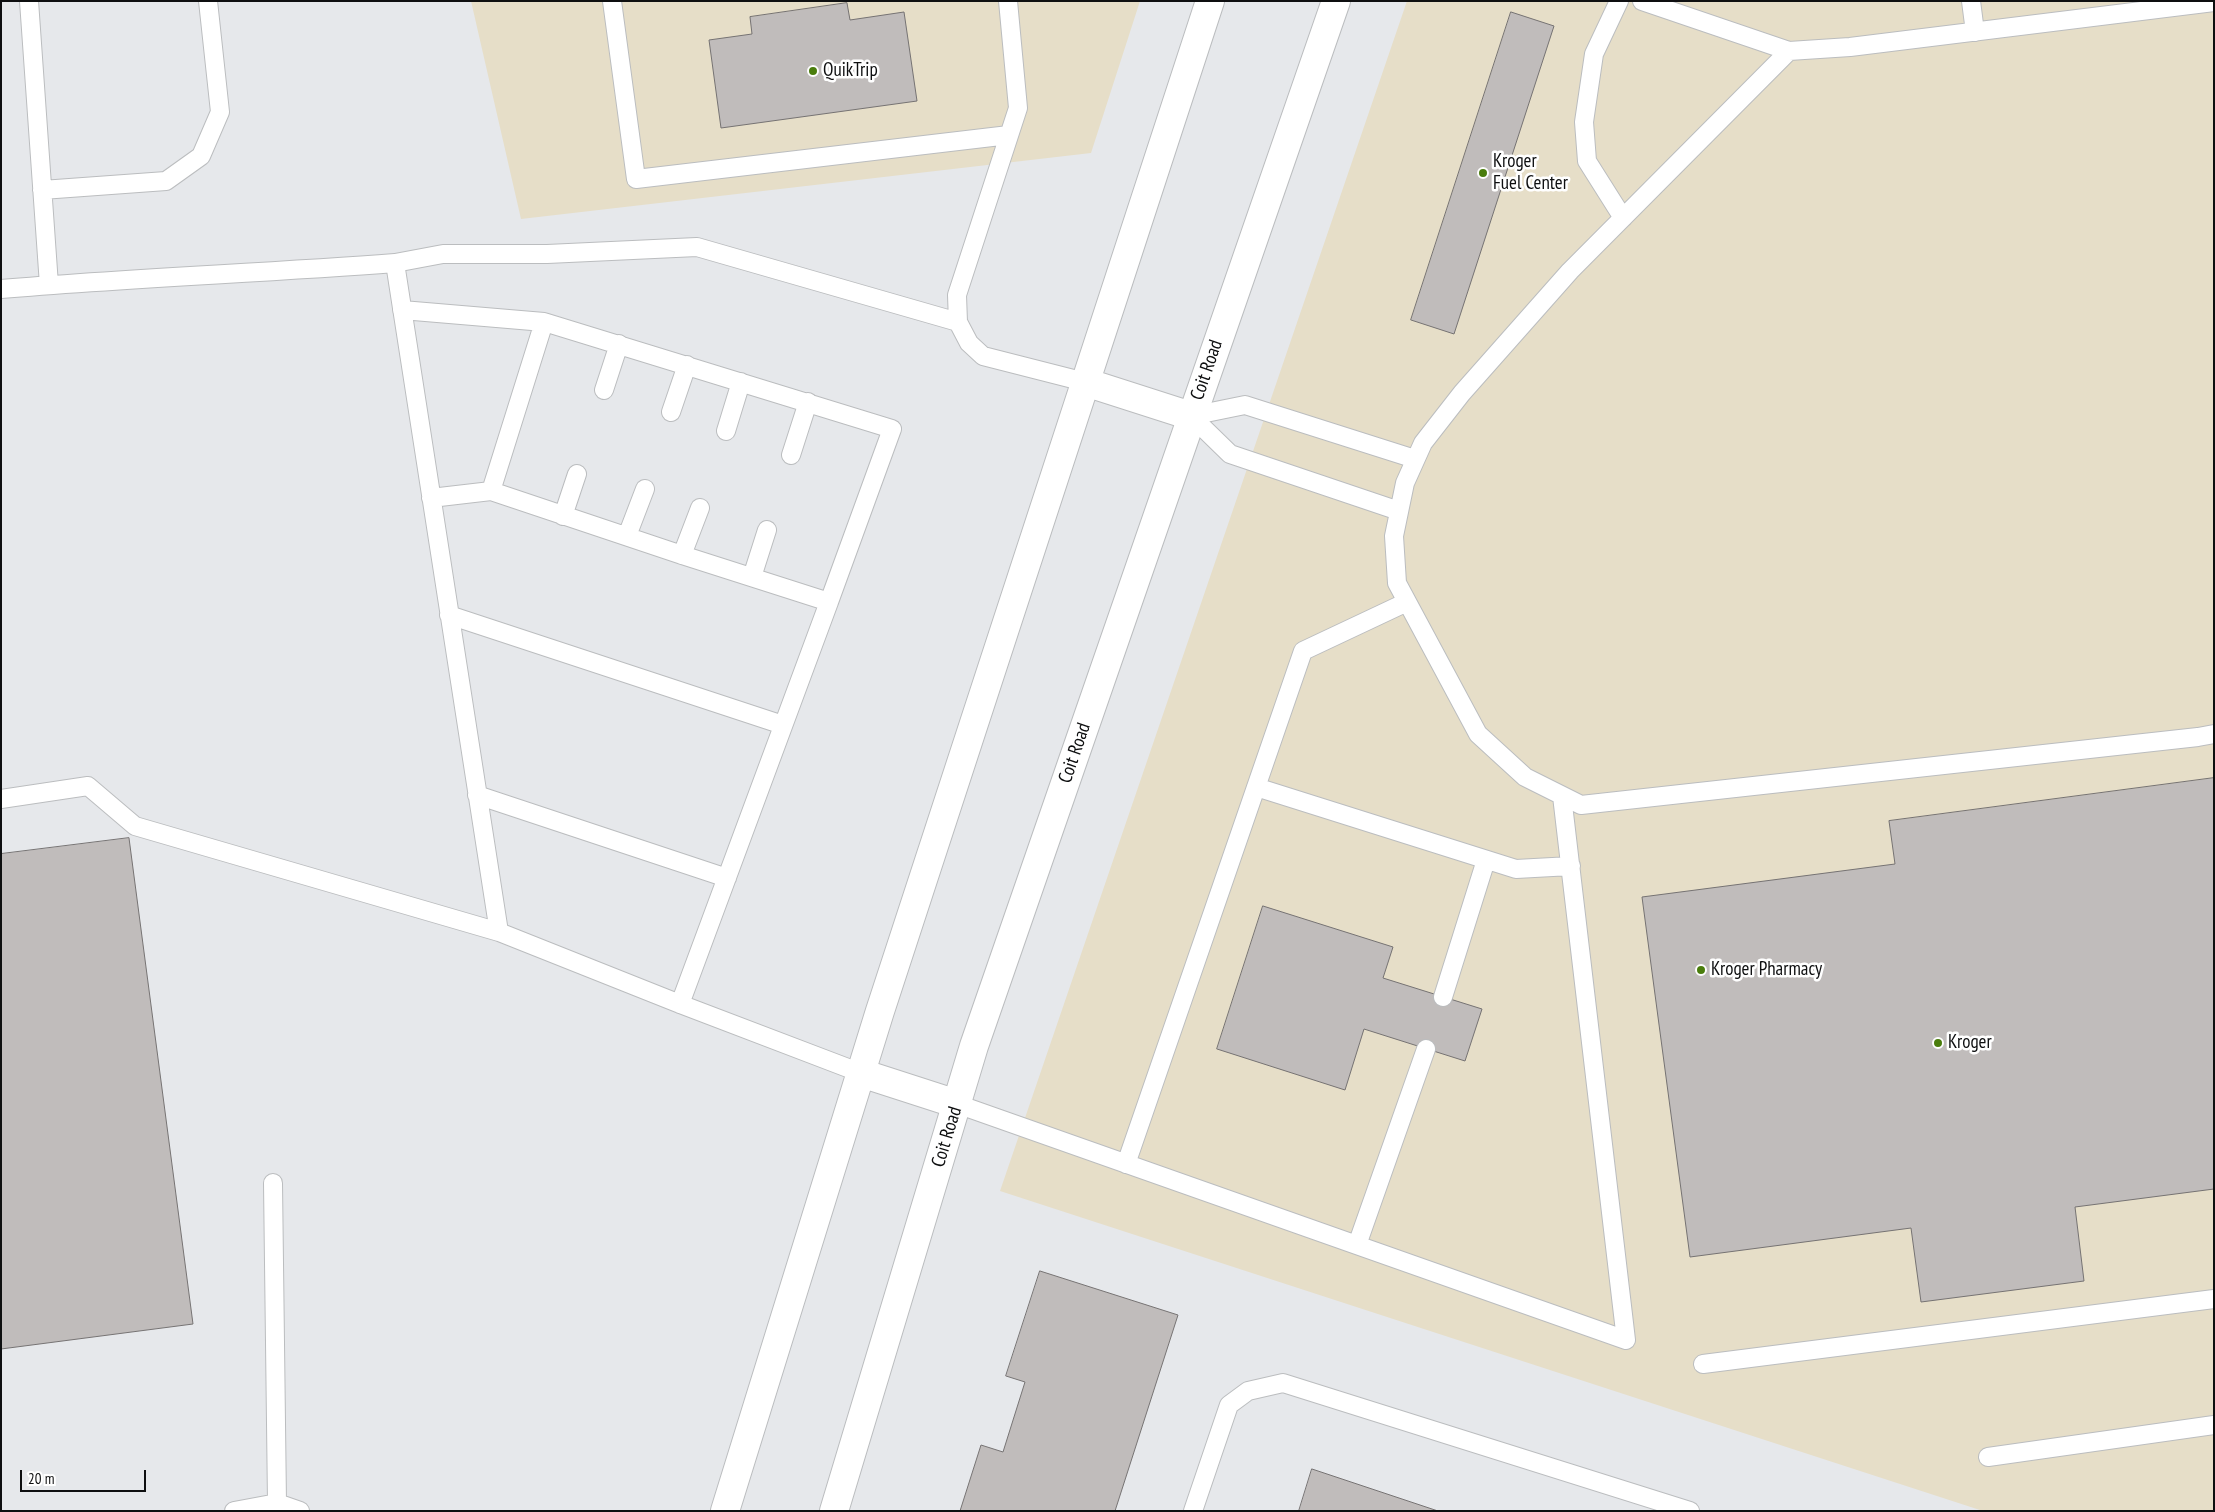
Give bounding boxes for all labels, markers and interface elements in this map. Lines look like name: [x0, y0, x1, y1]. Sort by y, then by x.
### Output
place label: QuikTrip: [823, 60, 878, 82]
marker: QuikTrip: [807, 65, 819, 77]
place label: Kroger Fuel Center: [1493, 151, 1568, 195]
marker: Kroger Fuel Center: [1477, 167, 1489, 179]
street label: Coit Road: [1186, 337, 1228, 403]
street label: Coit Road: [1054, 720, 1096, 786]
place label: Kroger Pharmacy: [1711, 959, 1822, 981]
marker: Kroger Pharmacy: [1695, 964, 1707, 976]
place label: Kroger: [1948, 1032, 1992, 1054]
marker: Kroger: [1932, 1037, 1944, 1049]
street label: Coit Road: [927, 1104, 967, 1170]
scale bar: [22, 1460, 149, 1492]
text: 20 m: [28, 1469, 54, 1488]

